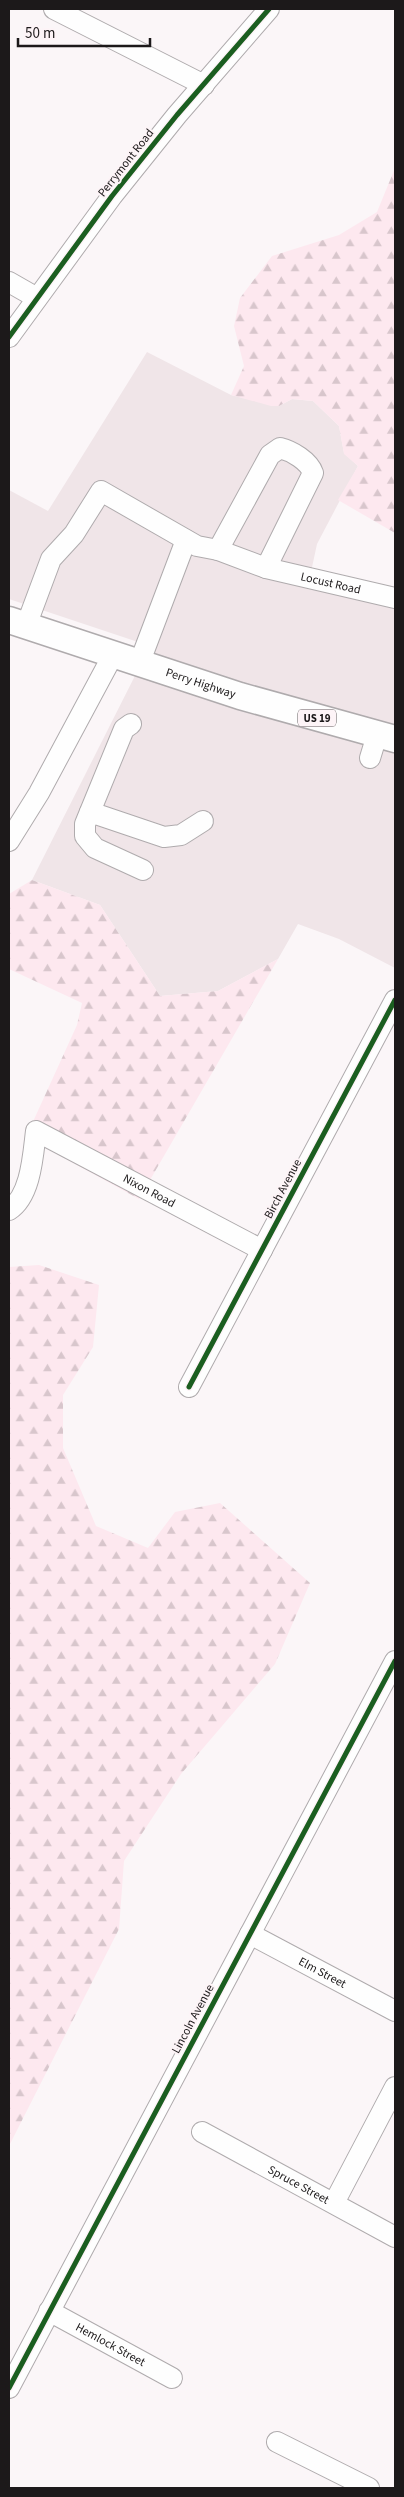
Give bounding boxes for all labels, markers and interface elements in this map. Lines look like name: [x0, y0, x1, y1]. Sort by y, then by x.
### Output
scale bar: [18, 15, 150, 47]
text: 50 m: [25, 23, 55, 44]
street label: Perrymont Road: [94, 125, 158, 201]
street label: Locust Road: [299, 568, 363, 598]
street label: Perry Highway: [164, 664, 238, 703]
road number: US 19: [298, 710, 336, 726]
street label: Birch Avenue: [260, 1156, 306, 1222]
street label: Nixon Road: [120, 1170, 179, 1212]
street label: Elm Street: [296, 1953, 349, 1992]
street label: Lincoln Avenue: [168, 1981, 218, 2057]
street label: Spruce Street: [265, 2161, 332, 2208]
street label: Hemlock Street: [72, 2319, 148, 2370]

